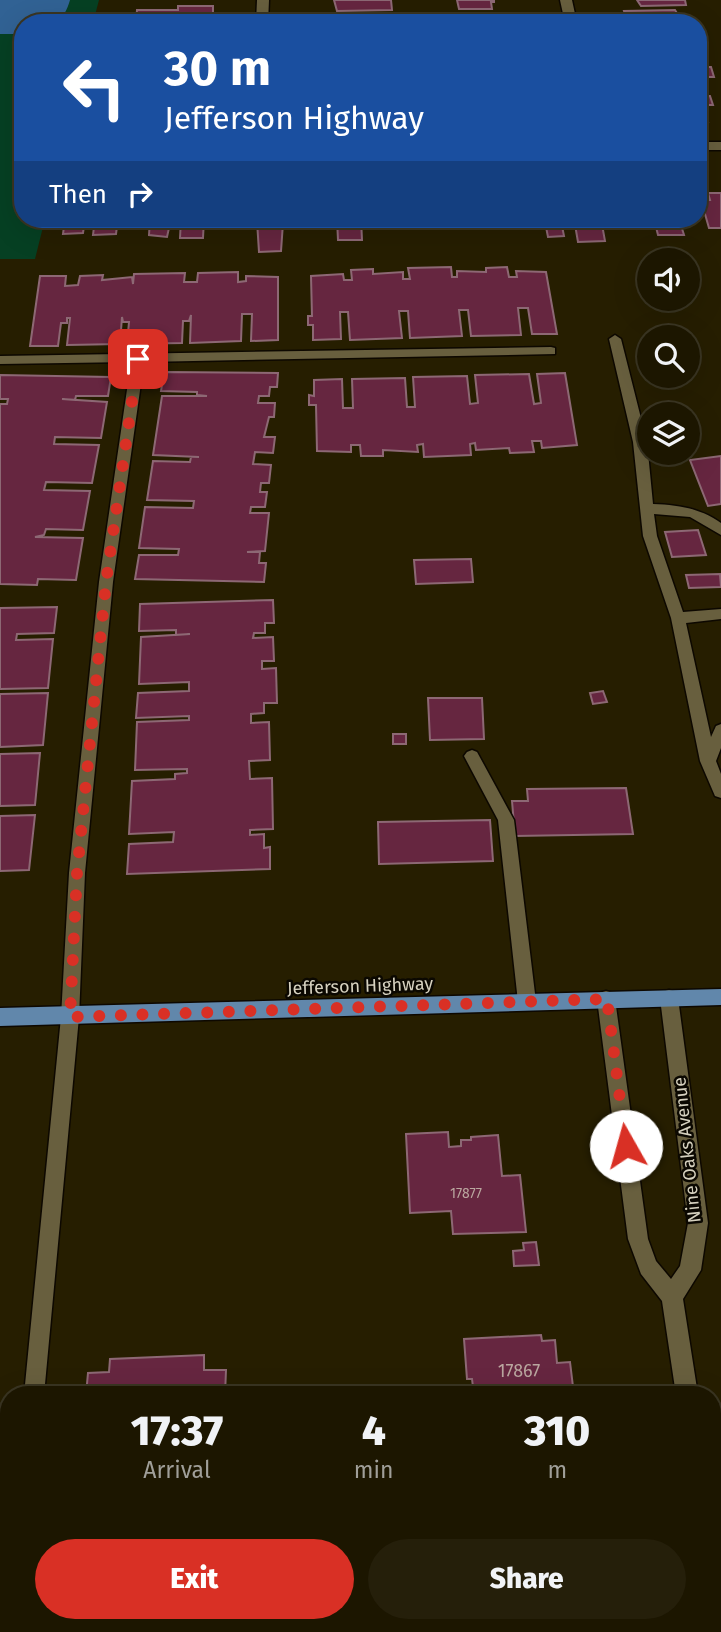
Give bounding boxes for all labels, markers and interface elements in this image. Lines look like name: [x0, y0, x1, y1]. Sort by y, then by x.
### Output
text: 30 m: [164, 39, 271, 98]
icon: left: [49, 42, 140, 133]
text: Jefferson Highway: [164, 99, 424, 137]
icon: right: [121, 175, 159, 213]
text: Then: [49, 179, 107, 210]
map controls: [637, 248, 700, 465]
button: sound: [637, 248, 700, 311]
button: search: [637, 325, 700, 388]
pin: [108, 329, 168, 389]
icon: arrive: [119, 340, 157, 378]
button: layers: [637, 402, 700, 465]
street label: Jefferson Highway: [287, 972, 434, 1000]
street label: Nine Oaks Avenue: [668, 1076, 706, 1224]
position arrow: [589, 1109, 663, 1183]
house number: 17877: [450, 1185, 482, 1202]
house number: 17867: [498, 1360, 540, 1382]
text: 17:37: [131, 1406, 223, 1456]
text: 4: [362, 1406, 386, 1456]
text: 310: [524, 1406, 590, 1456]
text: Arrival: [143, 1456, 211, 1484]
text: min: [354, 1456, 394, 1484]
text: m: [547, 1456, 567, 1484]
button: Exit: [35, 1539, 354, 1619]
button: Share: [368, 1539, 686, 1619]

